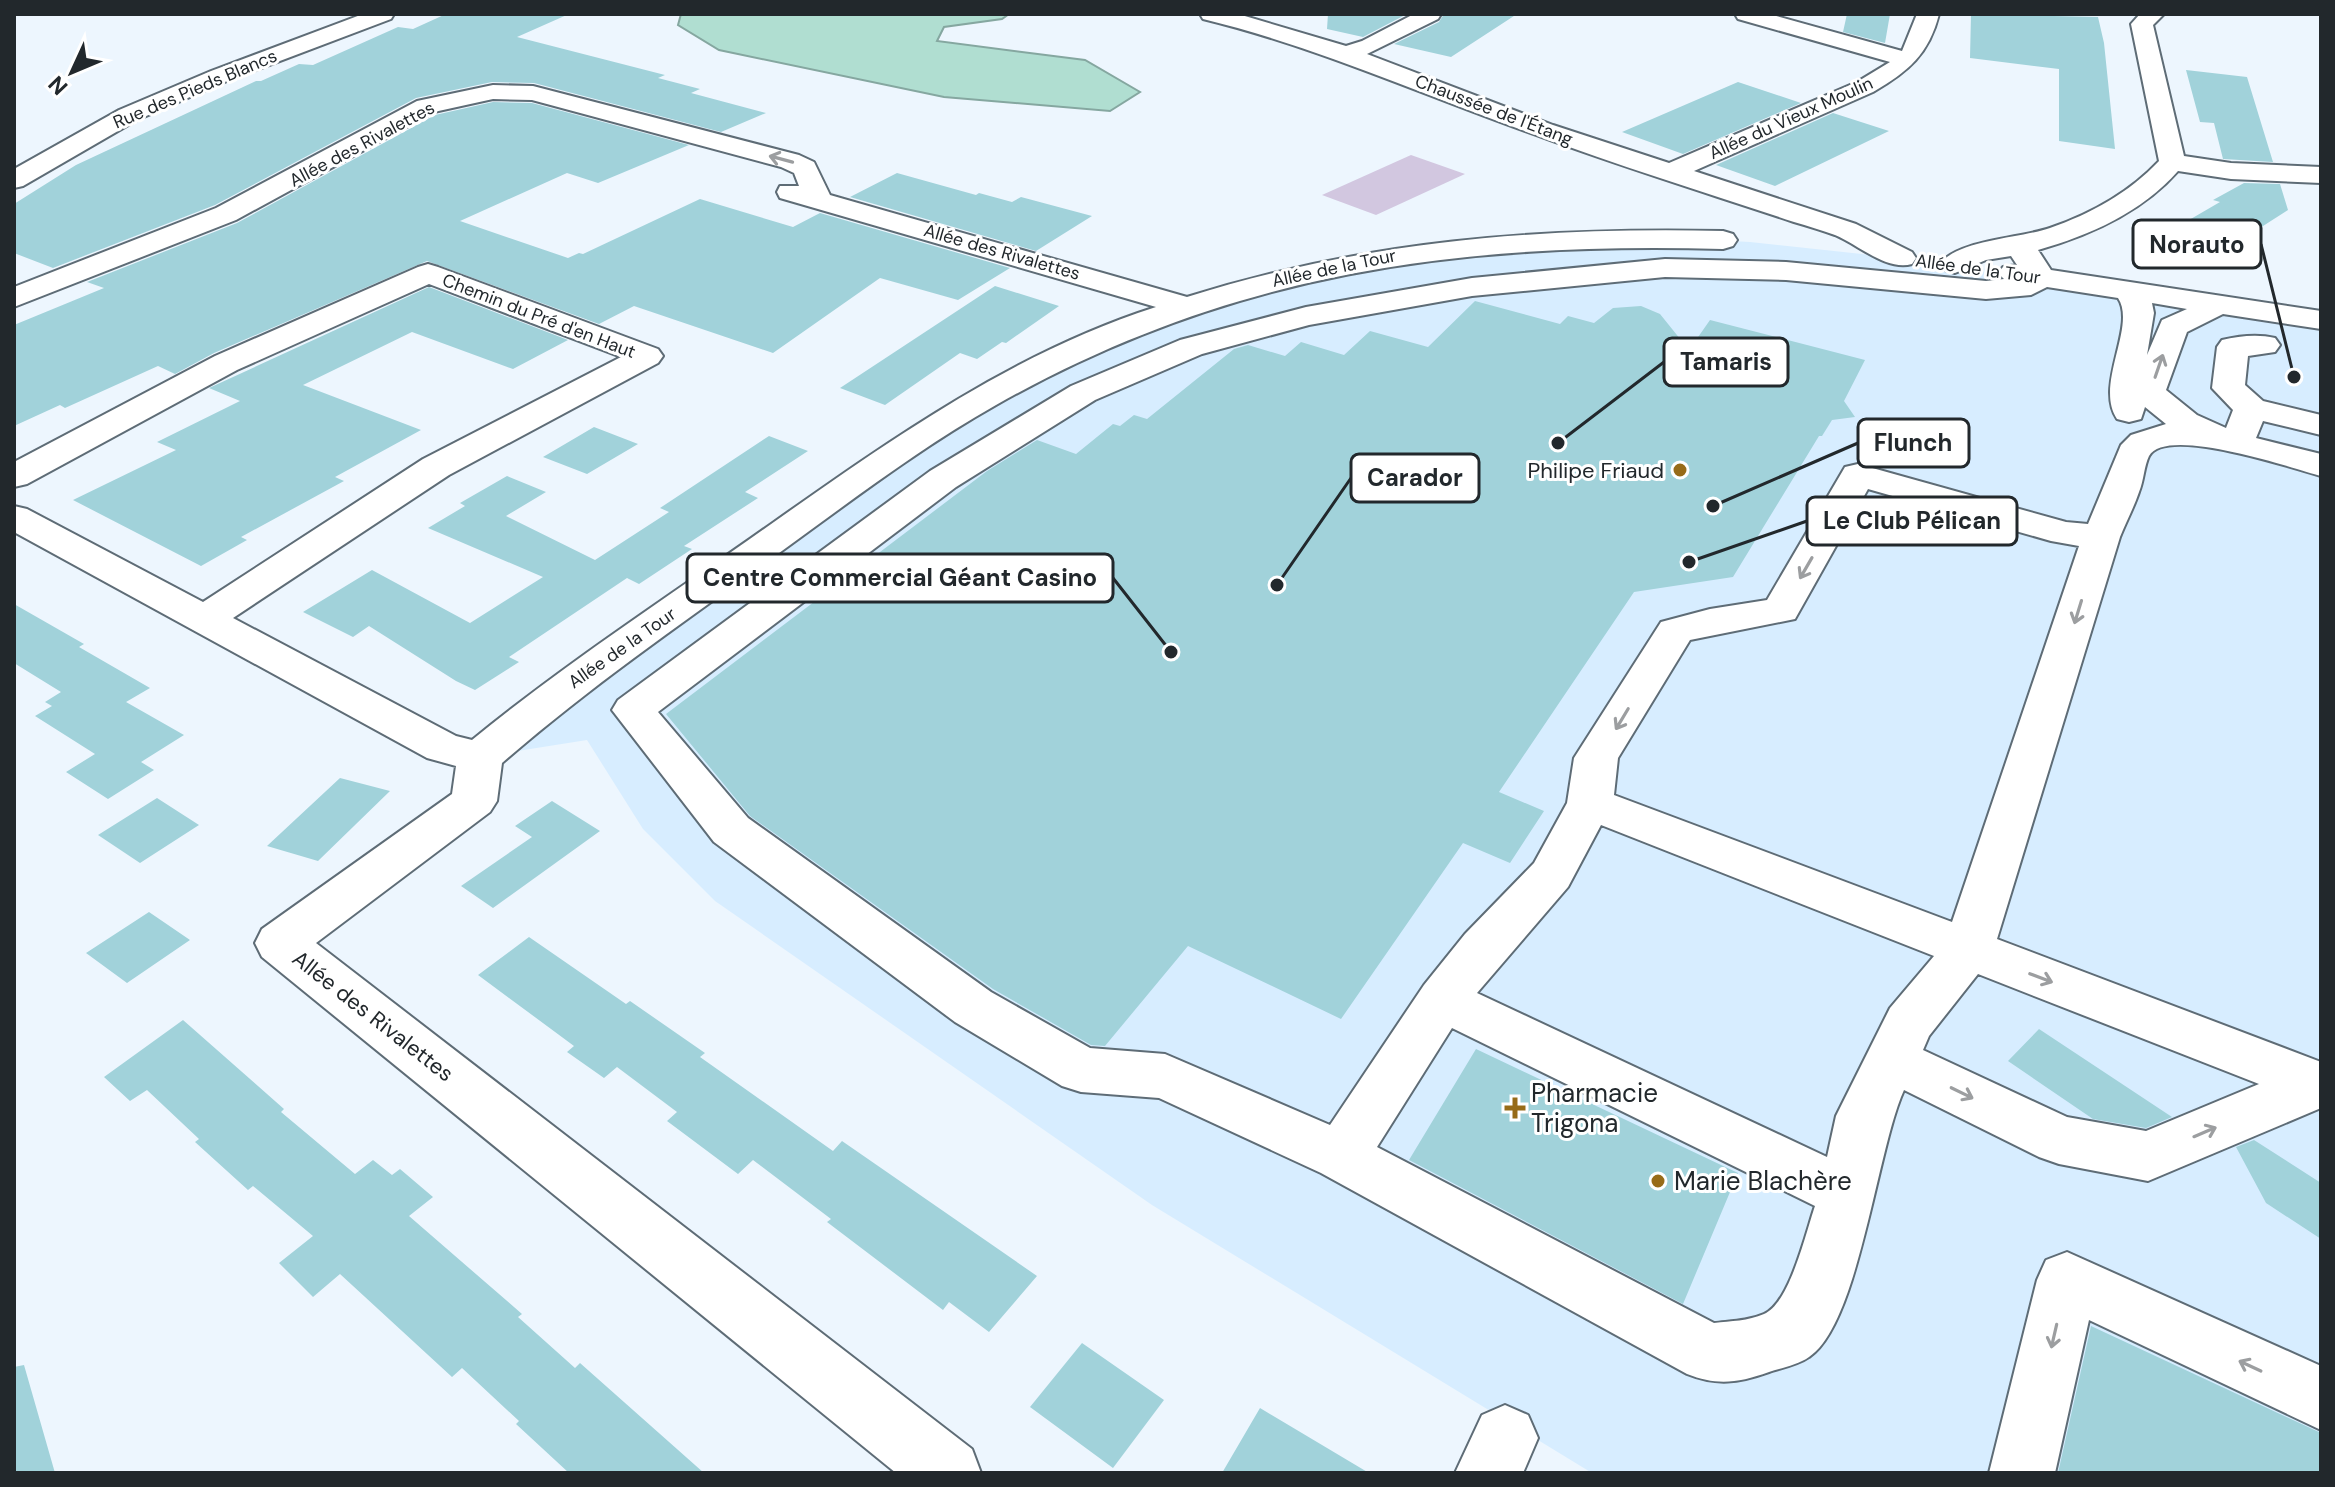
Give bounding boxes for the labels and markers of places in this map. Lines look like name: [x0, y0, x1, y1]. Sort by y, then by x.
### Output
callout: Norauto: [2133, 220, 2261, 268]
callout: Tamaris: [1664, 338, 1788, 386]
callout: Flunch: [1858, 419, 1969, 467]
callout: Carador: [1351, 454, 1479, 502]
place label: Philipe Friaud: [1527, 456, 1664, 485]
marker: Philipe Friaud: [1671, 461, 1689, 479]
callout: Le Club Pélican: [1807, 497, 2017, 545]
callout: Centre Commercial Géant Casino: [687, 554, 1113, 602]
place label: Pharmacie Trigona: [1531, 1076, 1658, 1140]
marker: Pharmacie Trigona: [1506, 1099, 1524, 1117]
place label: Marie Blachère: [1674, 1164, 1852, 1198]
marker: Marie Blachère: [1649, 1172, 1667, 1190]

